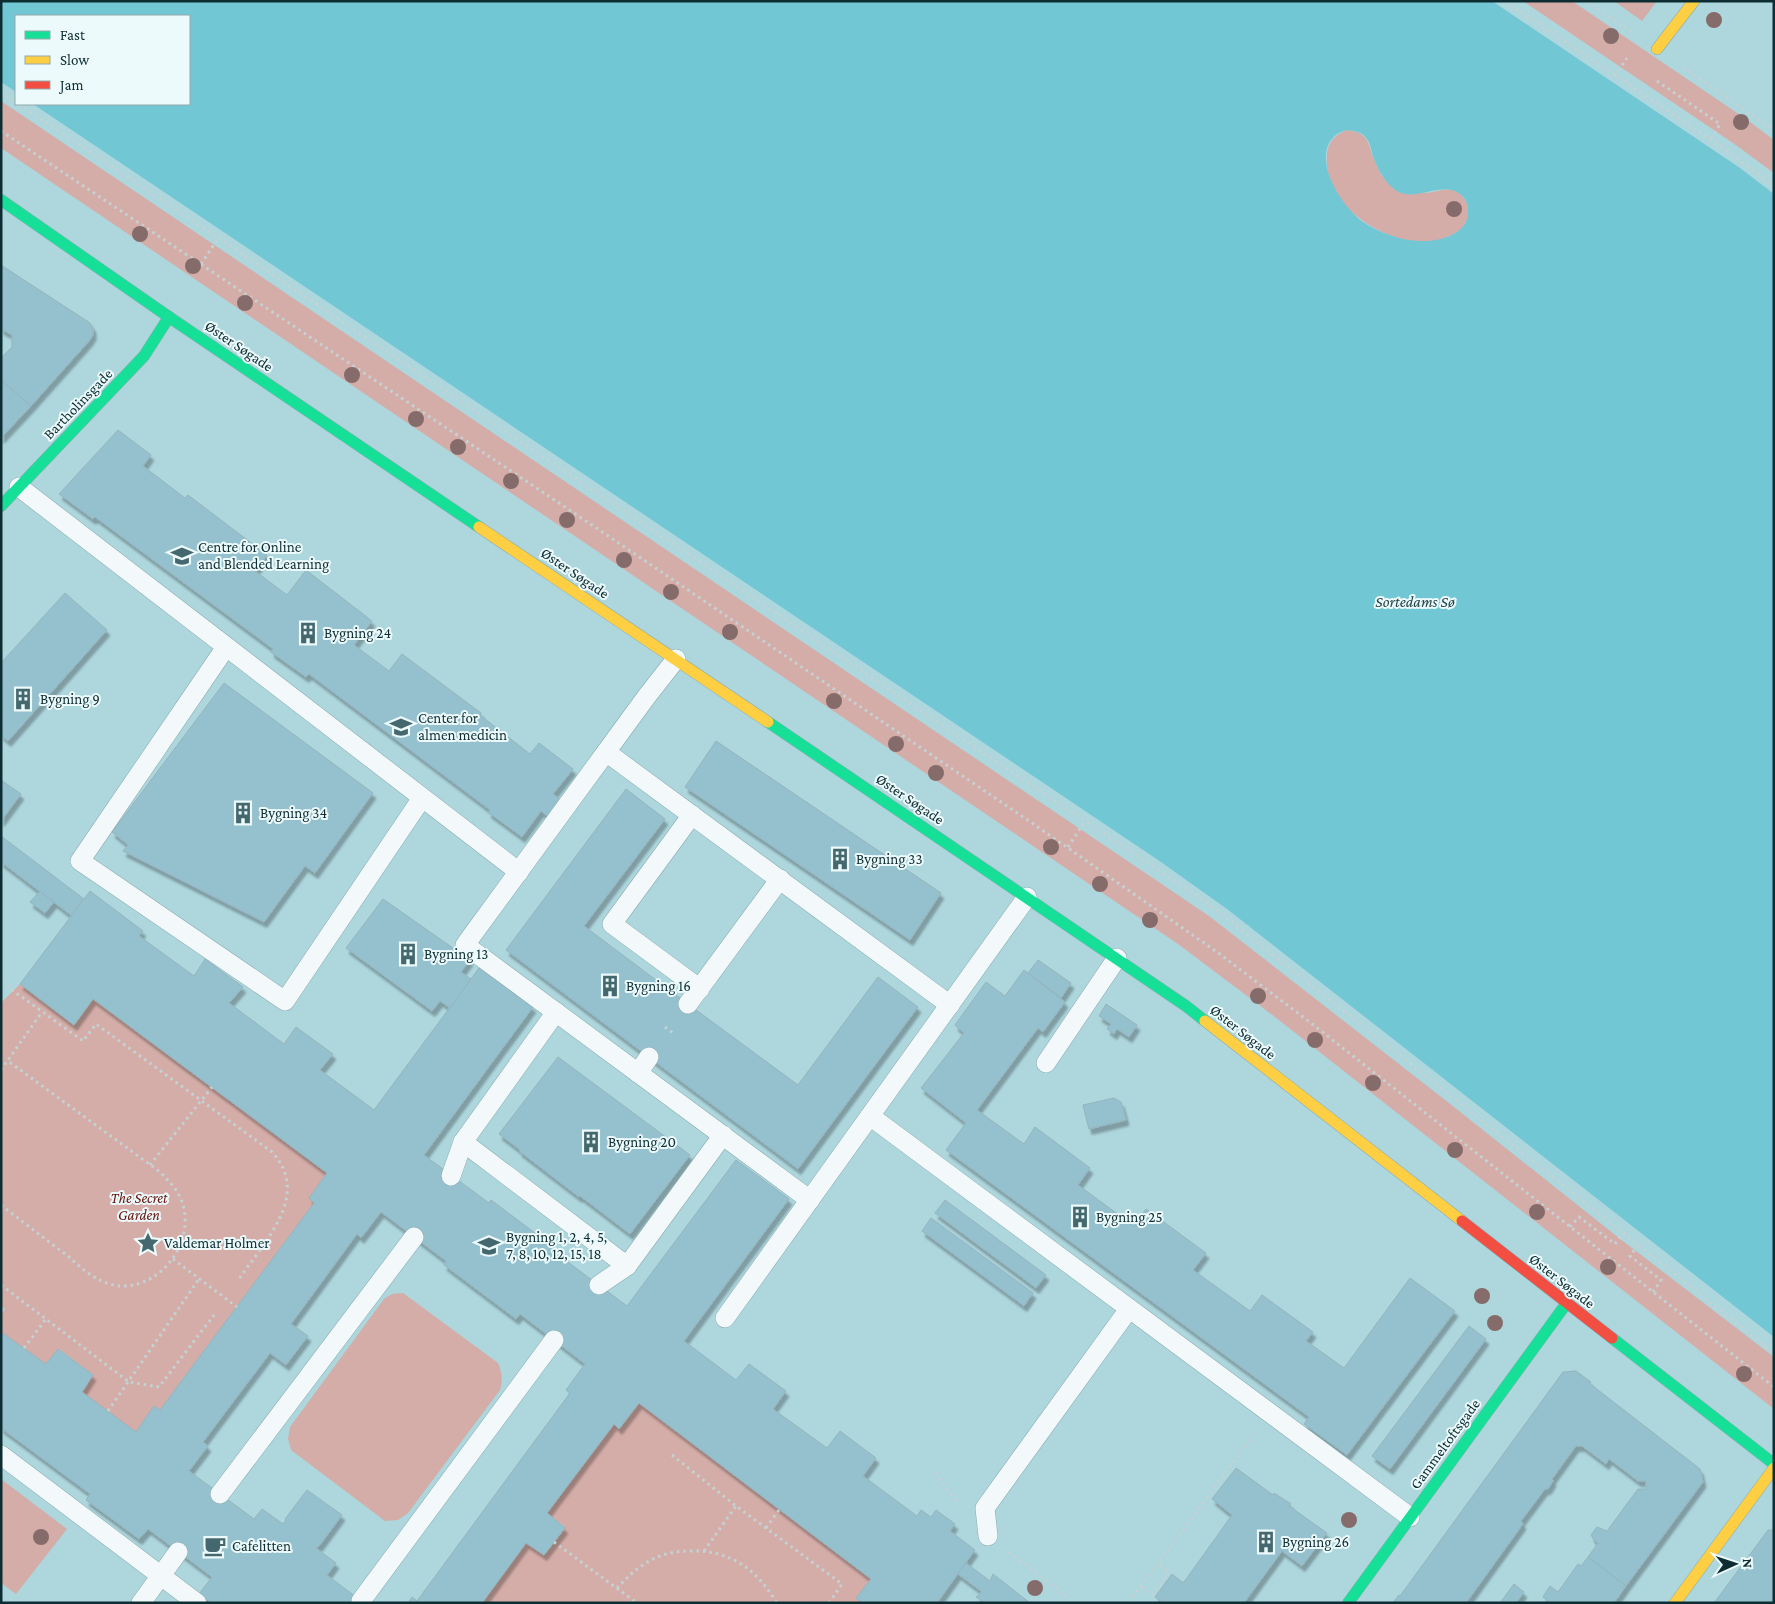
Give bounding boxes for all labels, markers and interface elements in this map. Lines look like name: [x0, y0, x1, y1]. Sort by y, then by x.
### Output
legend: [15, 15, 190, 105]
text: Fast: [60, 27, 86, 43]
text: Slow: [60, 52, 90, 68]
text: Jam: [58, 77, 83, 94]
street label: Øster Søgade: [201, 317, 276, 376]
street label: Bartholinsgade: [41, 365, 116, 443]
place label: Centre for Online and Blended Learning: [198, 539, 329, 573]
school or university icon: Centre for Online and Blended Learning: [169, 543, 195, 569]
street label: Øster Søgade: [537, 544, 612, 603]
water label: Sortedams Sø: [1375, 593, 1455, 610]
building icon: Bygning 24: [295, 620, 321, 646]
place label: Bygning 24: [324, 625, 391, 642]
building icon: Bygning 9: [10, 686, 36, 712]
place label: Bygning 9: [40, 691, 100, 708]
place label: Center for almen medicin: [418, 710, 507, 743]
school or university icon: Center for almen medicin: [388, 714, 414, 740]
street label: Øster Søgade: [872, 770, 947, 829]
building icon: Bygning 34: [230, 800, 256, 826]
place label: Bygning 34: [260, 805, 327, 822]
building icon: Bygning 33: [827, 846, 853, 872]
place label: Bygning 33: [856, 851, 923, 868]
building icon: Bygning 13: [395, 941, 421, 967]
place label: Bygning 13: [424, 946, 488, 963]
building icon: Bygning 16: [597, 973, 623, 999]
place label: Bygning 16: [626, 978, 691, 995]
street label: Øster Søgade: [1206, 1001, 1279, 1064]
building icon: Bygning 20: [578, 1129, 604, 1155]
place label: Bygning 20: [608, 1134, 676, 1151]
park label: The Secret Garden: [111, 1190, 168, 1223]
building icon: Bygning 25: [1067, 1204, 1093, 1230]
place label: Bygning 25: [1096, 1209, 1163, 1226]
place label: Bygning 1, 2, 4, 5, 7, 8, 10, 12, 15, 18: [506, 1229, 607, 1262]
place icon: Valdemar Holmer: [135, 1230, 161, 1256]
school or university icon: Bygning 1, 2, 4, 5, 7, 8, 10, 12, 15, 18: [476, 1233, 502, 1259]
place label: Valdemar Holmer: [164, 1235, 270, 1251]
street label: Øster Søgade: [1525, 1250, 1598, 1313]
street label: Gammeltoftsgade: [1407, 1396, 1484, 1493]
building icon: Bygning 26: [1253, 1529, 1279, 1555]
cafe icon: Cafelitten: [202, 1533, 228, 1559]
place label: Bygning 26: [1282, 1534, 1349, 1551]
place label: Cafelitten: [232, 1538, 291, 1554]
north arrow: [1710, 1539, 1760, 1589]
text: N: [1740, 1558, 1756, 1569]

